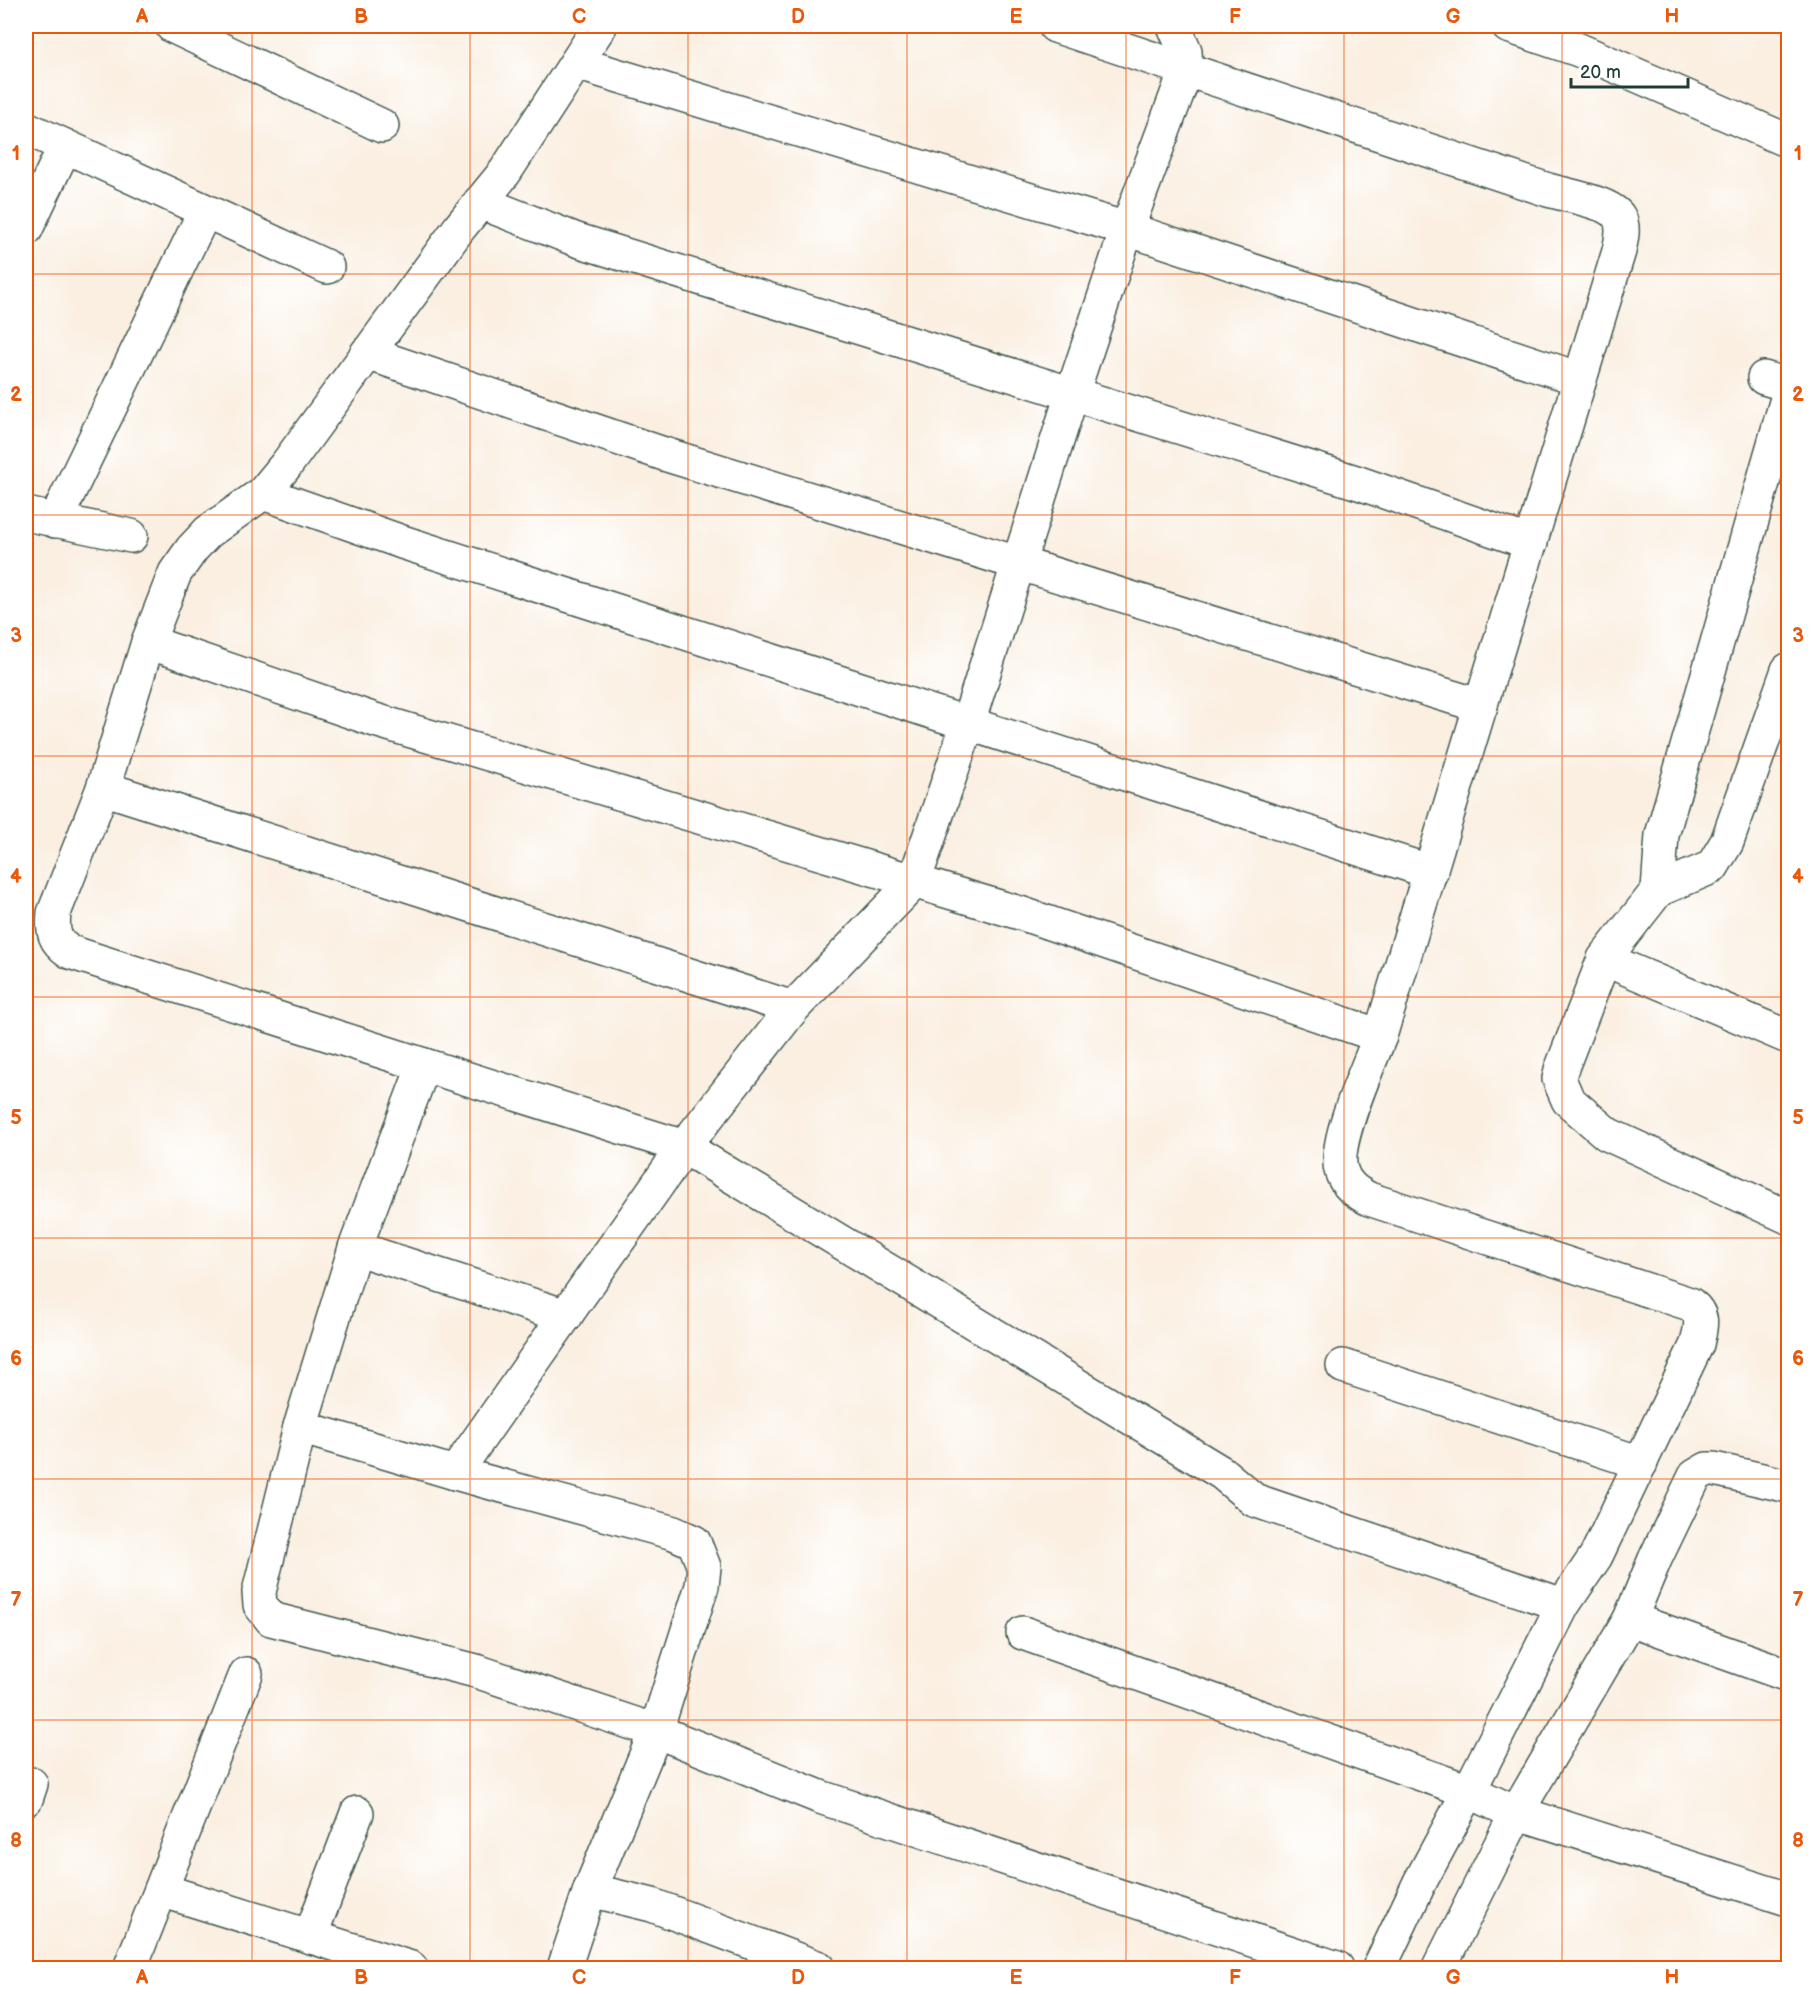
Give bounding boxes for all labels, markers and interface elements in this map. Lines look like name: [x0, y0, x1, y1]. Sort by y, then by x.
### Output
text: A: [135, 5, 149, 29]
text: B: [354, 5, 368, 29]
text: C: [572, 5, 586, 29]
text: D: [791, 5, 805, 29]
text: E: [1010, 5, 1023, 29]
text: F: [1229, 5, 1241, 29]
text: G: [1446, 5, 1461, 29]
text: H: [1665, 5, 1679, 29]
scale bar: [1571, 51, 1688, 89]
text: 20 m: [1580, 62, 1621, 83]
text: 1: [12, 142, 20, 166]
text: 1: [1794, 142, 1802, 166]
text: 2: [10, 383, 22, 407]
text: 2: [1792, 383, 1804, 407]
text: 3: [10, 624, 22, 648]
text: 3: [1792, 624, 1804, 648]
text: 4: [10, 865, 22, 889]
text: 4: [1792, 865, 1804, 889]
text: 5: [10, 1106, 22, 1130]
text: 5: [1792, 1106, 1804, 1130]
text: 6: [10, 1347, 22, 1371]
text: 6: [1792, 1347, 1804, 1371]
text: 7: [10, 1588, 22, 1612]
text: 7: [1792, 1588, 1804, 1612]
text: 8: [10, 1829, 22, 1853]
text: 8: [1792, 1829, 1804, 1853]
text: A: [135, 1966, 149, 1990]
text: B: [354, 1966, 368, 1990]
text: C: [572, 1966, 586, 1990]
text: D: [791, 1966, 805, 1990]
text: E: [1010, 1966, 1023, 1990]
text: F: [1229, 1966, 1241, 1990]
text: G: [1446, 1966, 1461, 1990]
text: H: [1665, 1966, 1679, 1990]

